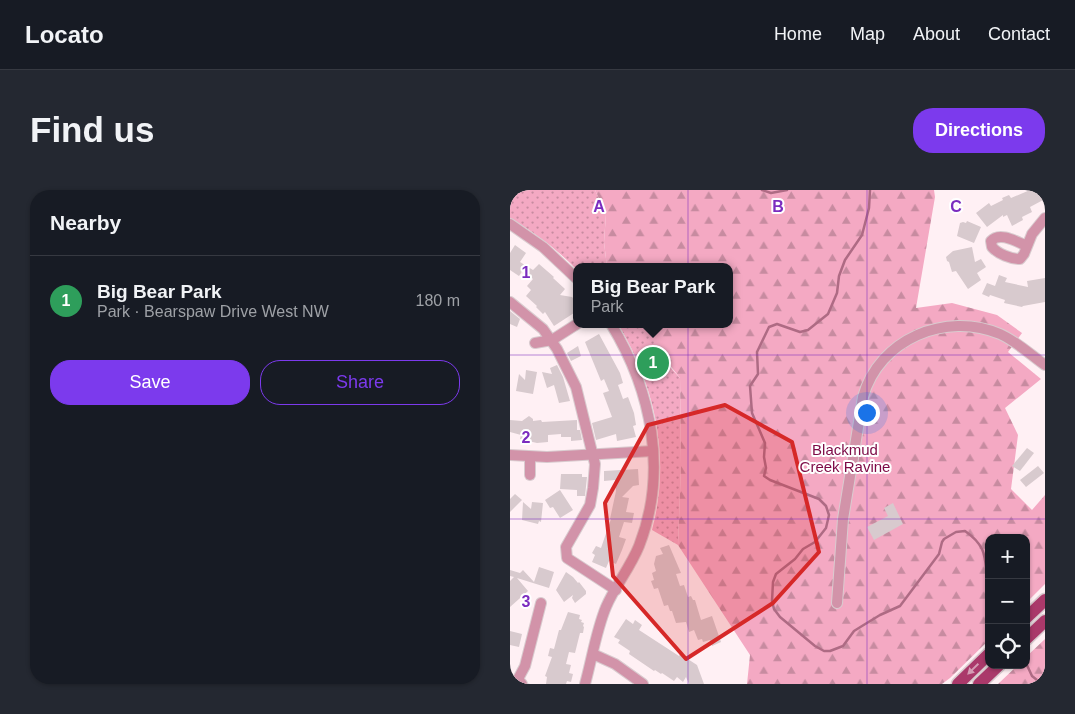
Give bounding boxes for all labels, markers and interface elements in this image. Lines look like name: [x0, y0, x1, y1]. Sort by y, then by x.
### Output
text: Locato: [25, 21, 104, 48]
text: Home: [774, 24, 822, 44]
text: Map: [850, 24, 885, 44]
text: About: [913, 24, 960, 44]
text: Contact: [988, 24, 1050, 44]
button: Directions: [913, 108, 1045, 153]
text: Find us: [30, 110, 154, 149]
text: A: [593, 198, 605, 215]
text: B: [772, 198, 784, 215]
text: C: [950, 198, 962, 215]
text: Nearby: [50, 211, 121, 234]
popup: [573, 263, 733, 328]
text: 1: [522, 264, 531, 281]
text: Big Bear Park: [591, 276, 715, 297]
text: Big Bear Park: [97, 281, 222, 302]
text: 1: [62, 292, 70, 309]
text: 180 m: [416, 292, 460, 309]
text: Park: [591, 298, 624, 315]
text: Park · Bearspaw Drive West NW: [97, 303, 329, 320]
pin: 1: [637, 344, 669, 382]
button: Save: [50, 360, 250, 405]
button: Share: [260, 360, 460, 405]
your location: [854, 400, 880, 426]
text: 2: [522, 429, 531, 446]
park label: Blackmud Creek Ravine: [800, 441, 890, 475]
map controls: [985, 534, 1030, 669]
button: +: [985, 534, 1030, 579]
button: −: [985, 579, 1030, 624]
text: 3: [522, 593, 531, 610]
button: locate: [985, 624, 1030, 669]
one-way arrow: [968, 663, 980, 675]

